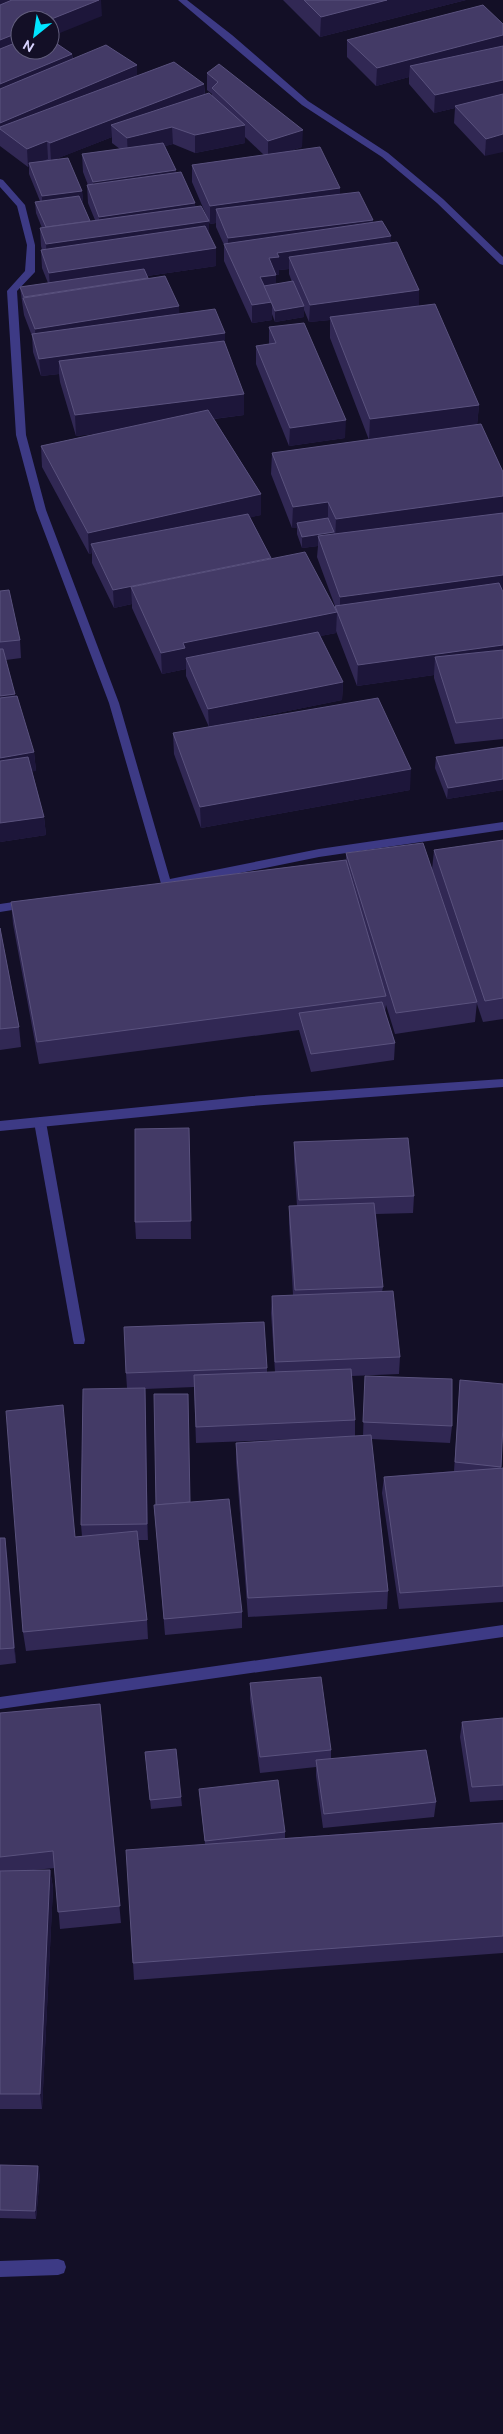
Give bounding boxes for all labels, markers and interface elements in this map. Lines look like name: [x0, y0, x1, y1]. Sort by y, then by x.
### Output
north arrow: [10, 10, 60, 60]
text: N: [20, 37, 37, 56]

